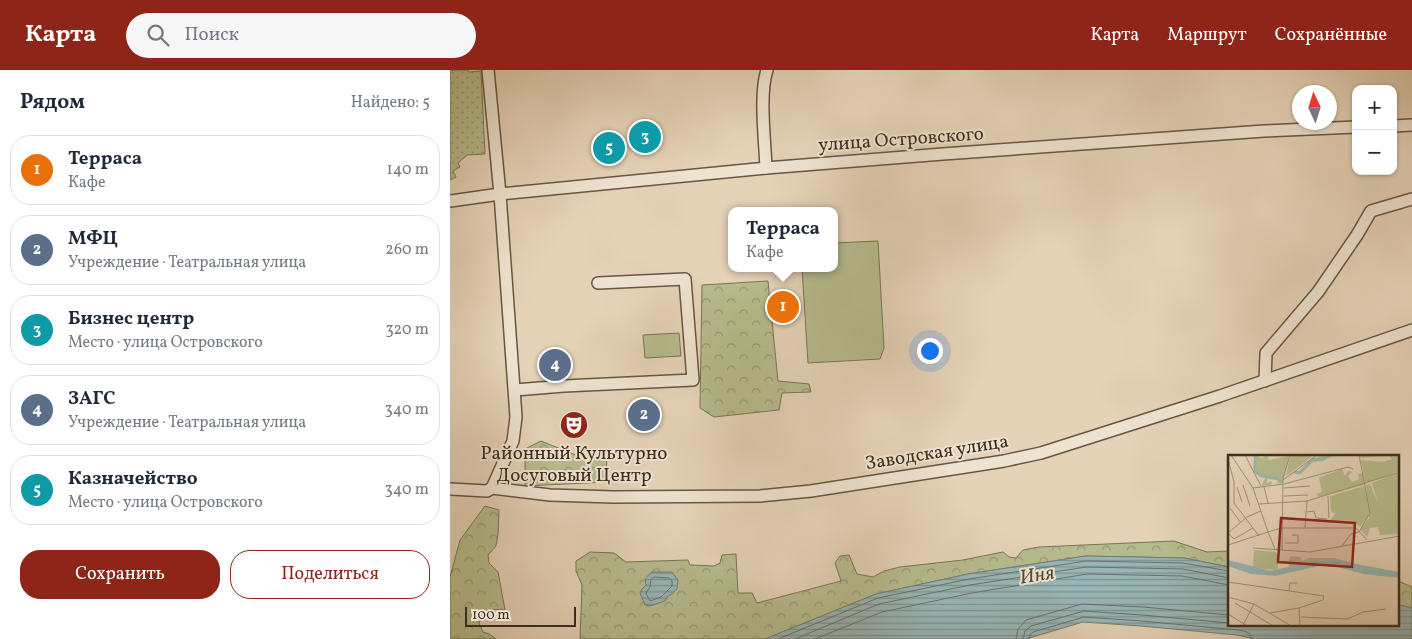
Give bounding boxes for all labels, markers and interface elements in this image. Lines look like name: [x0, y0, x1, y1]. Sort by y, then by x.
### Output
search box: [126, 13, 476, 58]
text: Карта: [25, 18, 96, 52]
icon: search: [144, 21, 172, 49]
text: Поиск: [184, 22, 239, 48]
text: Карта: [1090, 23, 1139, 48]
text: Маршрут: [1167, 23, 1247, 48]
text: Сохранённые: [1275, 23, 1387, 48]
north arrow: [1292, 85, 1337, 130]
map controls: [1352, 85, 1397, 175]
button: +: [1352, 85, 1397, 130]
text: Рядом: [20, 88, 85, 117]
text: Найдено: 5: [351, 92, 430, 114]
pin: 3: [629, 118, 661, 156]
street label: улица Островского: [817, 121, 985, 159]
pin: 5: [593, 129, 625, 167]
button: −: [1352, 130, 1397, 175]
text: Терраса: [68, 146, 142, 172]
text: 1: [34, 159, 40, 181]
text: 140 m: [387, 159, 429, 181]
text: Кафе: [68, 172, 106, 194]
popup: [728, 207, 838, 272]
text: Терраса: [746, 216, 820, 242]
text: МФЦ: [68, 226, 118, 252]
text: 2: [33, 239, 41, 261]
text: 260 m: [385, 239, 429, 261]
text: Кафе: [746, 242, 784, 264]
text: Учреждение · Театральная улица: [68, 252, 306, 274]
pin: 1: [767, 288, 799, 326]
text: Бизнес центр: [68, 306, 194, 332]
text: 3: [33, 319, 41, 341]
text: 320 m: [385, 319, 429, 341]
text: Место · улица Островского: [68, 332, 263, 354]
your location: [917, 338, 943, 364]
pin: 4: [539, 346, 571, 384]
text: ЗАГС: [68, 386, 115, 412]
pin: 2: [628, 396, 660, 434]
text: 4: [32, 399, 42, 421]
text: 340 m: [385, 399, 429, 421]
theatre icon: Районный Культурно Досуговый Центр: [559, 410, 589, 440]
text: Учреждение · Театральная улица: [68, 412, 306, 434]
street label: Заводская улица: [863, 429, 1011, 477]
place label: Районный Культурно Досуговый Центр: [481, 441, 667, 489]
inset map: [1228, 455, 1399, 626]
text: Казначейство: [68, 466, 198, 492]
text: 5: [33, 479, 41, 501]
text: 340 m: [385, 479, 429, 501]
text: Место · улица Островского: [68, 492, 263, 514]
button: Сохранить: [20, 550, 220, 599]
button: Поделиться: [230, 550, 430, 599]
water label: Иня: [1018, 559, 1056, 593]
scale bar: [465, 604, 576, 627]
text: 100 m: [472, 606, 510, 625]

